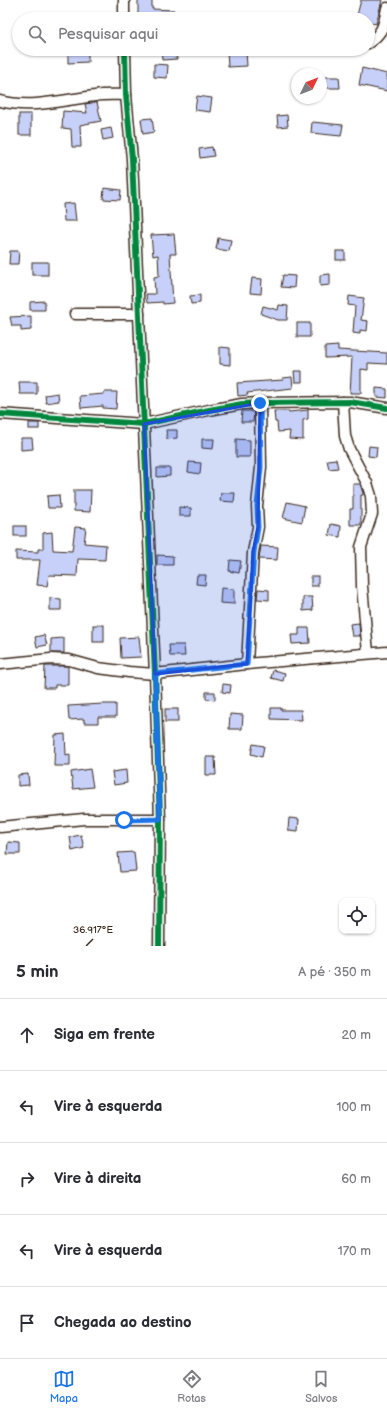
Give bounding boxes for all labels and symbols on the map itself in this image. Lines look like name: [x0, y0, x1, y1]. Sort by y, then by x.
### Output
north arrow: [291, 68, 327, 104]
route end: [251, 394, 269, 412]
route start: [115, 811, 133, 829]
text: 36.917°E: [73, 924, 113, 936]

